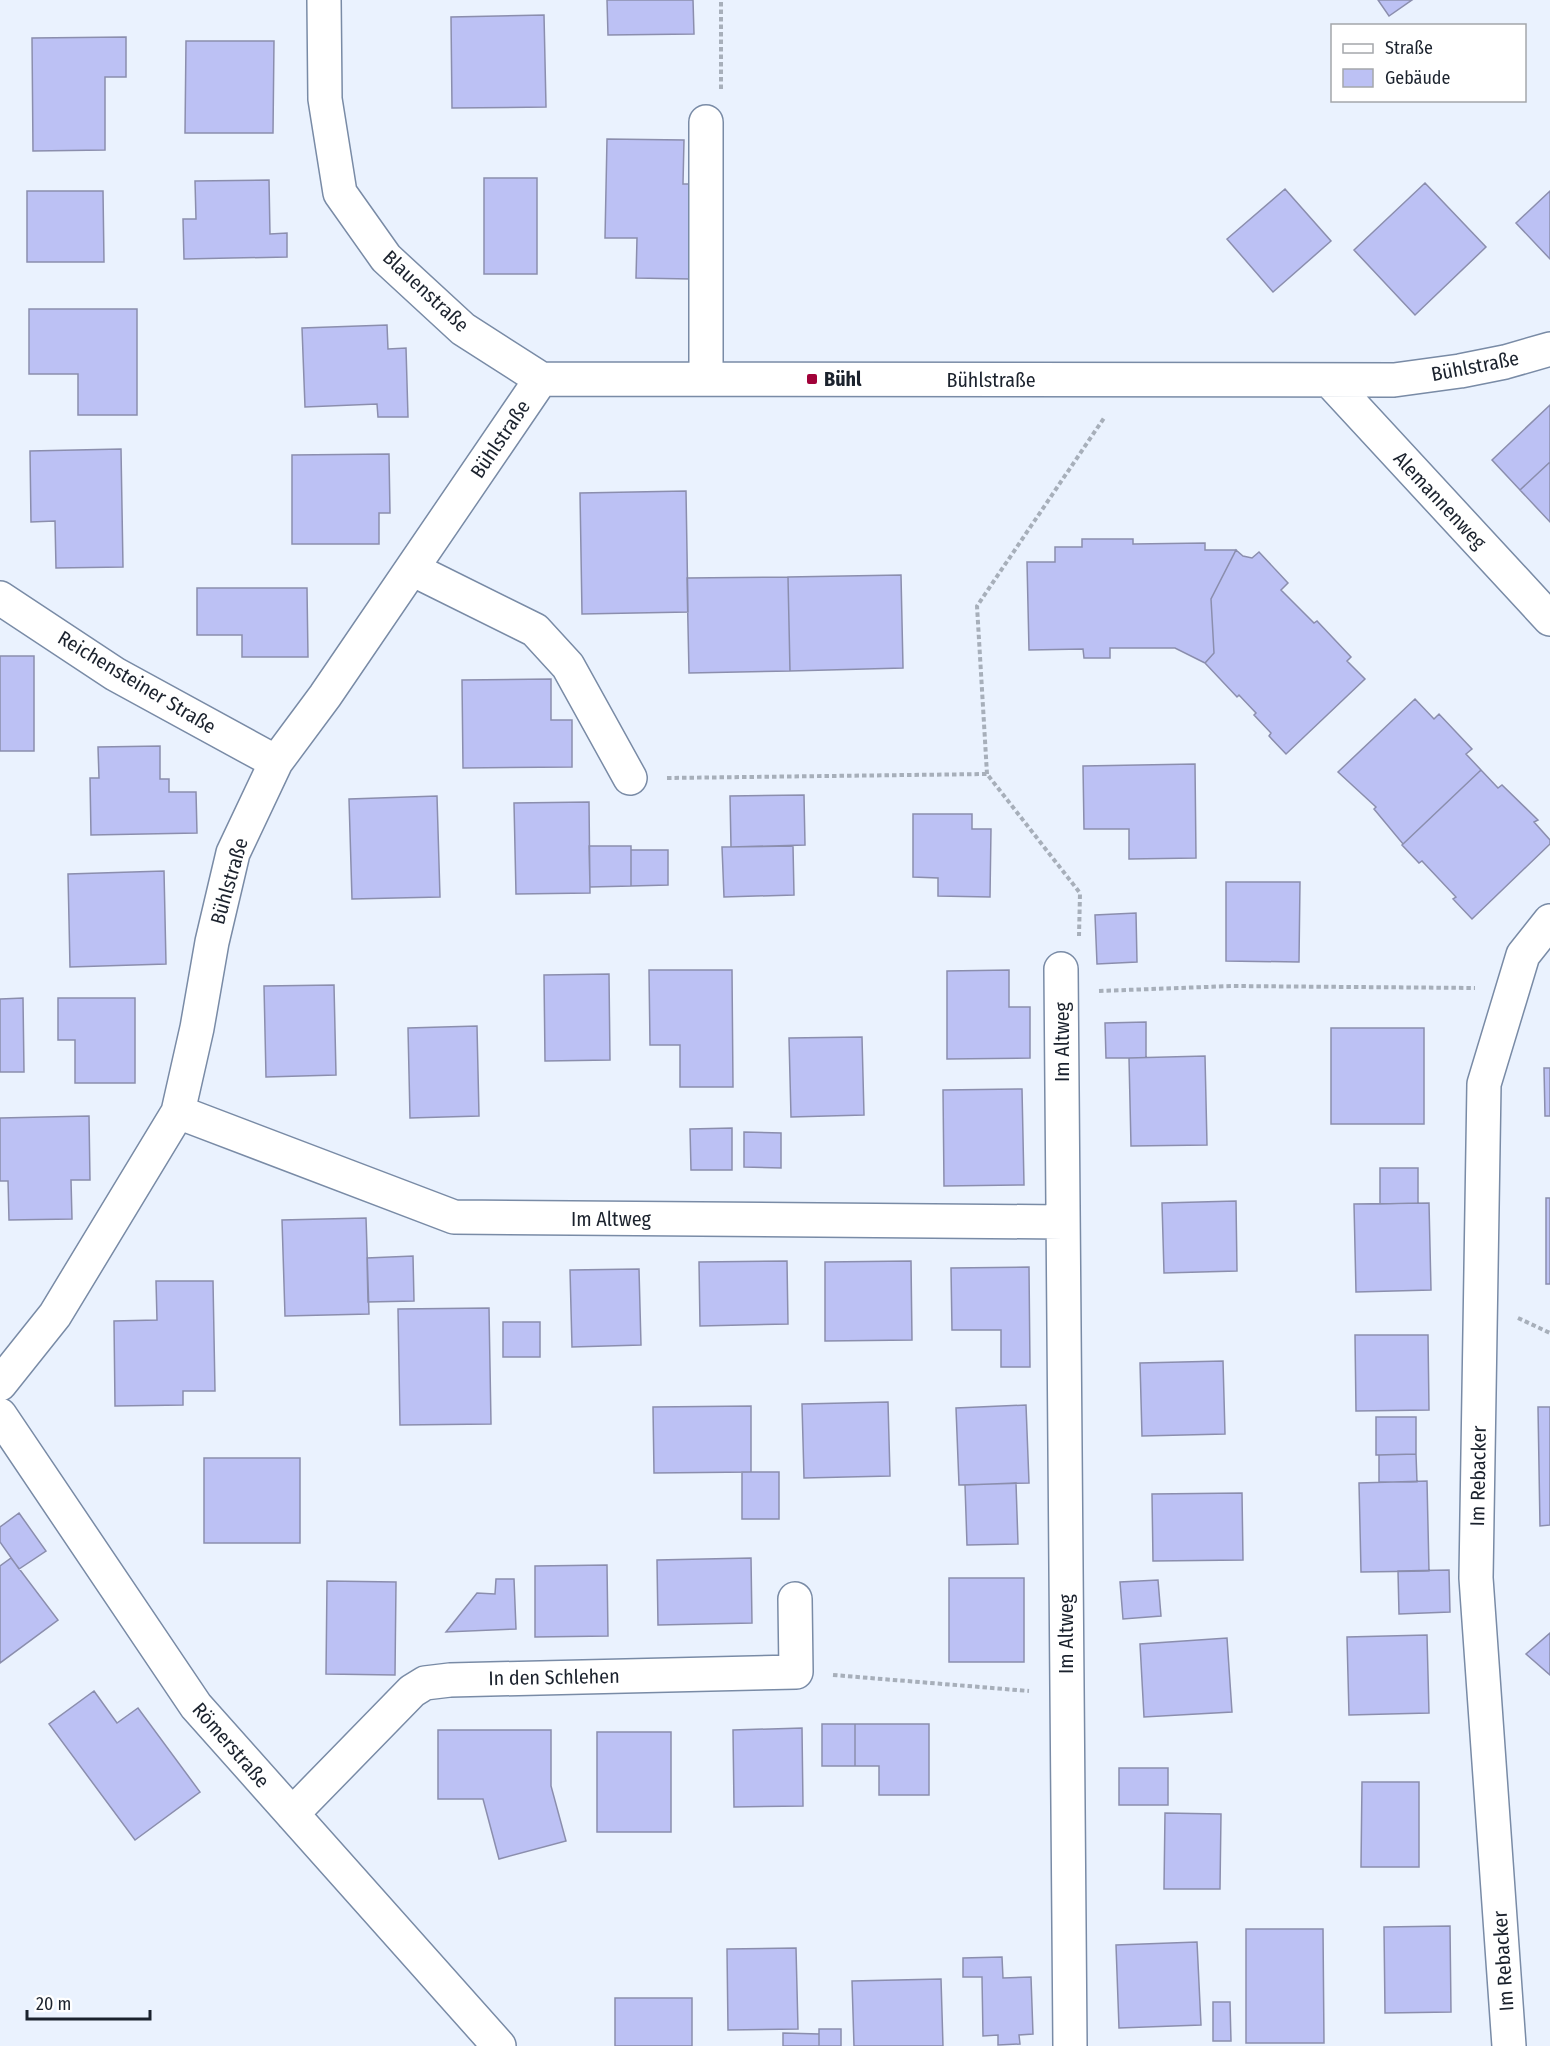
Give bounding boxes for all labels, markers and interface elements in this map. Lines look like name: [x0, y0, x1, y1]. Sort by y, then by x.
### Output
legend: [1331, 24, 1526, 102]
text: Straße: [1385, 37, 1433, 59]
text: Gebäude: [1385, 67, 1451, 89]
street label: Blauenstraße: [378, 245, 474, 337]
street label: Bühlstraße: [1429, 346, 1521, 386]
place label: Bühl: [824, 367, 862, 391]
street label: Bühlstraße: [946, 368, 1036, 392]
marker: Bühl: [805, 372, 819, 386]
street label: Bühlstraße: [465, 395, 535, 483]
street label: Alemannenweg: [1389, 446, 1492, 554]
street label: Reichensteiner Straße: [54, 625, 220, 739]
street label: Bühlstraße: [205, 835, 253, 927]
street label: Im Altweg: [1050, 1001, 1074, 1082]
street label: Im Altweg: [571, 1207, 652, 1231]
street label: Im Rebacker: [1465, 1425, 1491, 1527]
street label: Im Altweg: [1054, 1593, 1078, 1674]
street label: In den Schlehen: [488, 1664, 620, 1690]
street label: Römerstraße: [188, 1698, 274, 1792]
street label: Im Rebacker: [1488, 1910, 1518, 2012]
scale bar: [27, 1983, 150, 2021]
text: 20 m: [36, 1993, 71, 2015]

